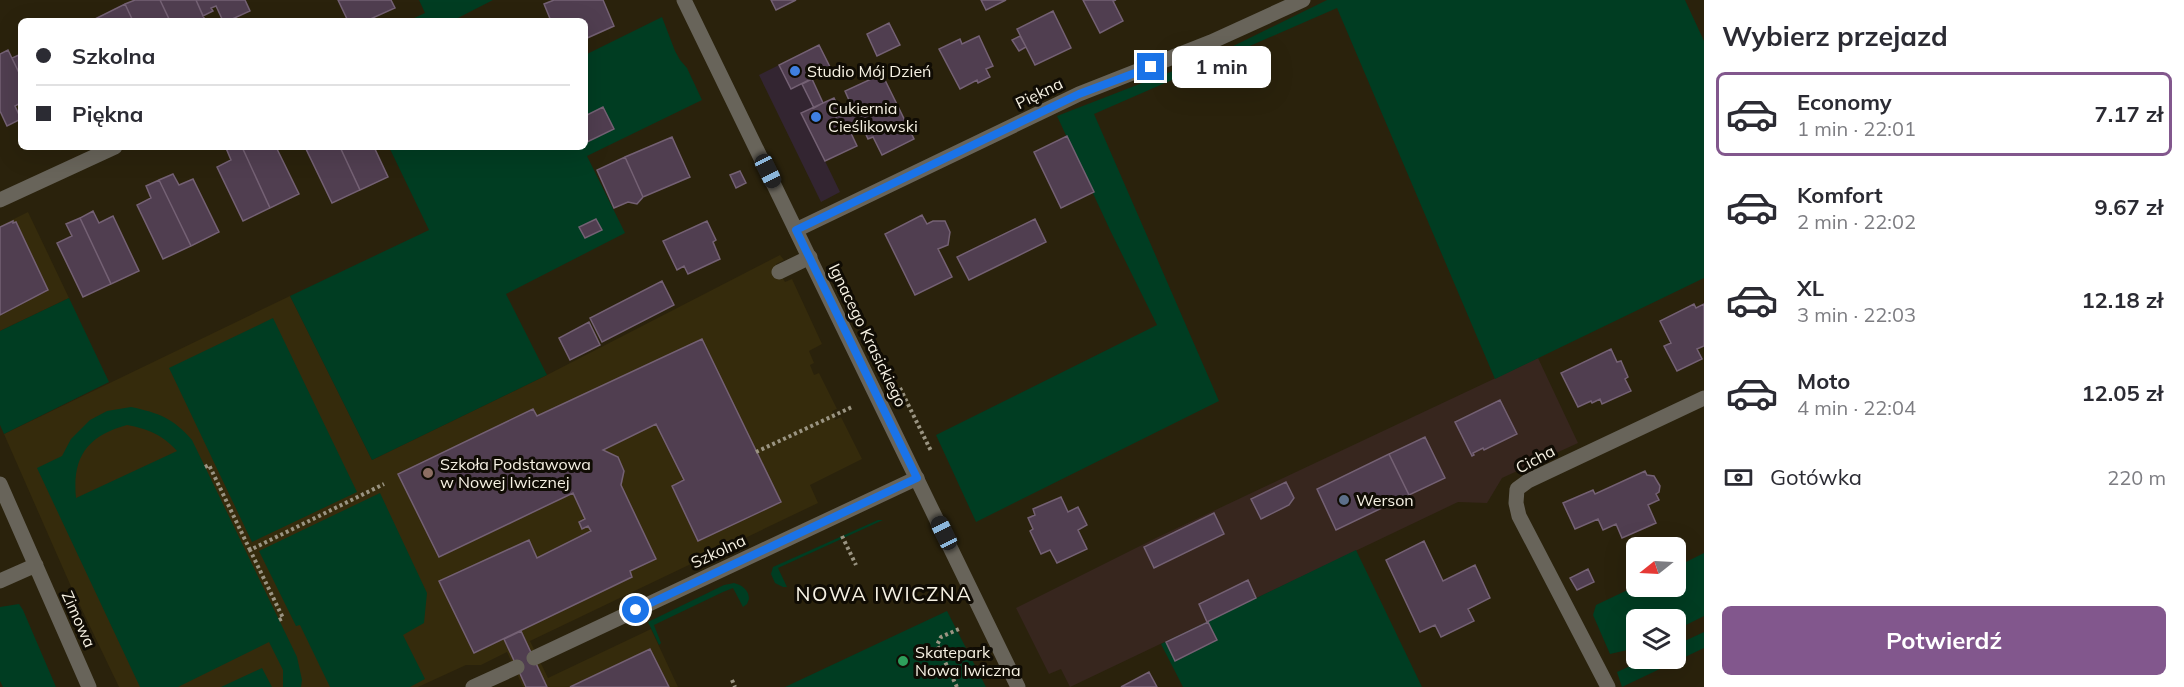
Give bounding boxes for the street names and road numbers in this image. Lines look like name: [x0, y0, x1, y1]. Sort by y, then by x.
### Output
street label: Piękna: [1012, 73, 1066, 113]
street label: Ignacego Krasickiego: [825, 260, 911, 410]
street label: Cicha: [1512, 440, 1558, 478]
street label: Szkolna: [687, 530, 749, 572]
street label: Zimowa: [58, 588, 100, 650]

